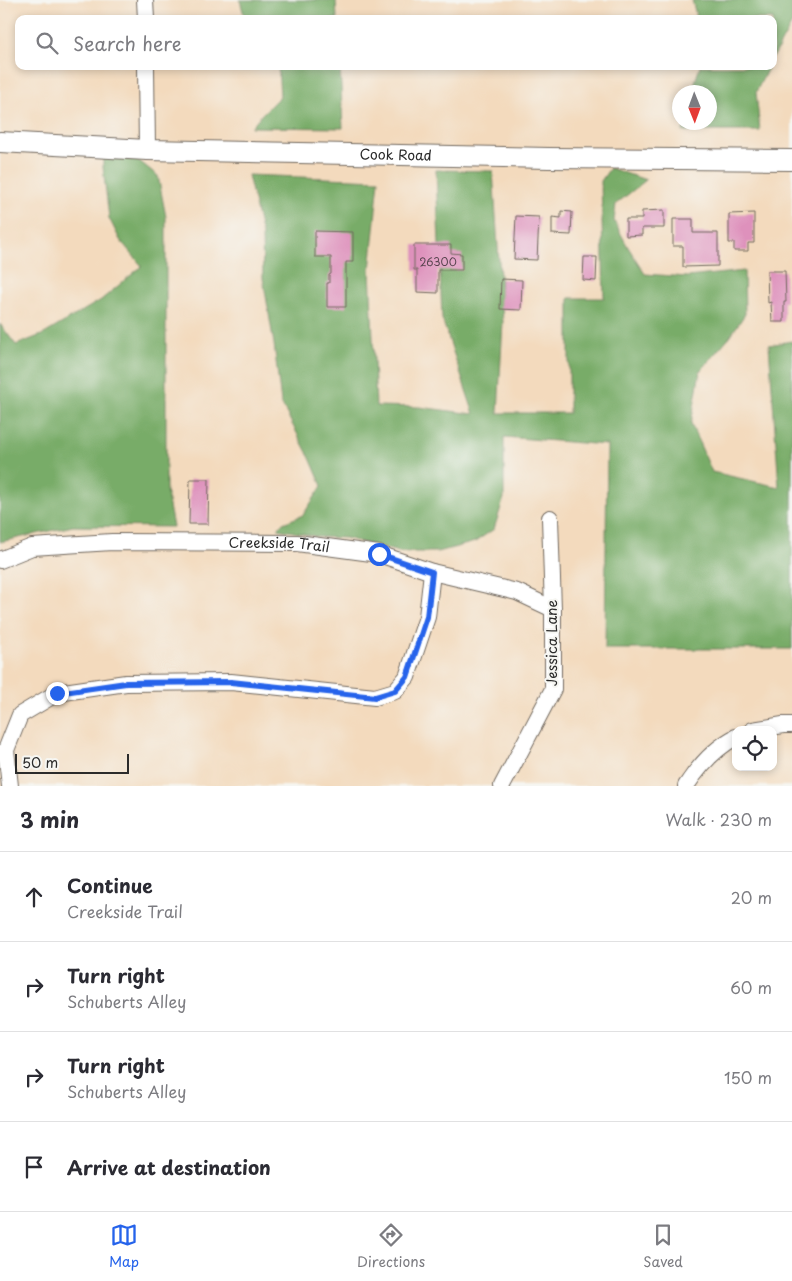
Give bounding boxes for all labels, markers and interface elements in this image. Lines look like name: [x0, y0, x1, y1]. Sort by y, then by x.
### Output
search box: [15, 15, 777, 70]
icon: search: [33, 29, 61, 57]
text: Search here: [73, 29, 182, 57]
north arrow: [672, 85, 717, 130]
street label: Cook Road: [359, 143, 432, 166]
house number: 26300: [419, 253, 457, 270]
street label: Creekside Trail: [228, 532, 331, 557]
route start: [368, 543, 391, 566]
street label: Jessica Lane: [541, 600, 562, 686]
route end: [46, 682, 69, 705]
map controls: [732, 726, 777, 771]
button: locate: [732, 726, 777, 771]
scale bar: [15, 751, 129, 774]
text: 50 m: [22, 752, 58, 773]
text: 3 min: [20, 803, 79, 835]
text: Walk · 230 m: [665, 807, 772, 831]
text: Continue: [67, 871, 153, 899]
icon: ahead: [20, 883, 48, 911]
text: 20 m: [731, 885, 772, 909]
text: Creekside Trail: [67, 899, 183, 923]
text: Turn right: [67, 961, 165, 989]
icon: right: [20, 973, 48, 1001]
text: 60 m: [730, 975, 772, 999]
text: Schuberts Alley: [67, 989, 187, 1013]
text: Turn right: [67, 1051, 165, 1079]
icon: right: [20, 1063, 48, 1091]
text: 150 m: [724, 1065, 772, 1089]
text: Schuberts Alley: [67, 1079, 187, 1103]
icon: arrive: [20, 1153, 48, 1181]
text: Arrive at destination: [67, 1153, 271, 1181]
tab: Map: [109, 1221, 139, 1272]
tab: Directions: [357, 1221, 425, 1272]
tab: Saved: [643, 1221, 683, 1272]

